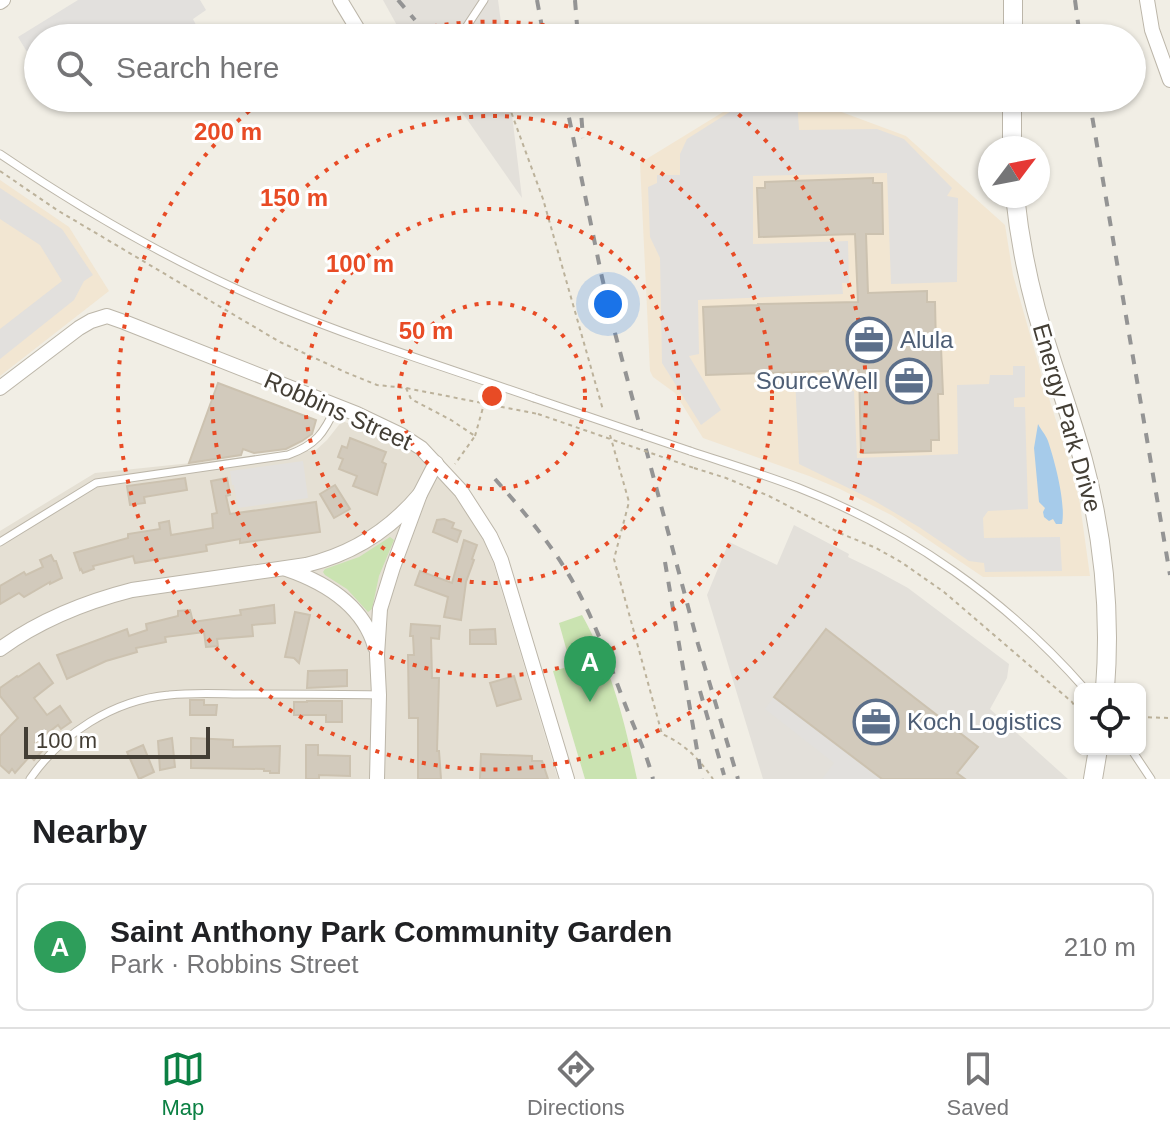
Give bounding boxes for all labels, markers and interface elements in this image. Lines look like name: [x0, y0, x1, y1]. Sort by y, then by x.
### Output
search box: [24, 24, 1146, 112]
icon: search: [52, 46, 96, 90]
text: Search here: [116, 51, 279, 84]
text: 200 m: [194, 118, 262, 145]
north arrow: [978, 136, 1050, 208]
text: 150 m: [260, 184, 328, 211]
text: 100 m: [326, 250, 394, 277]
your location: [588, 284, 628, 324]
office icon: Alula: [845, 316, 893, 364]
text: 50 m: [399, 317, 453, 344]
street label: Energy Park Drive: [1028, 321, 1107, 515]
place label: Alula: [900, 326, 954, 353]
office icon: SourceWell: [885, 357, 933, 405]
street label: Robbins Street: [260, 366, 417, 455]
place label: SourceWell: [756, 367, 878, 394]
centre of rings: [478, 382, 506, 410]
pin: A: [564, 636, 616, 702]
map controls: [1074, 683, 1146, 755]
button: locate: [1074, 683, 1146, 755]
office icon: Koch Logistics: [852, 698, 900, 746]
place label: Koch Logistics: [907, 708, 1062, 735]
scale bar: [24, 723, 210, 759]
text: 100 m: [36, 728, 97, 753]
text: Nearby: [32, 812, 147, 850]
text: Saint Anthony Park Community Garden: [110, 915, 672, 948]
text: A: [51, 932, 69, 962]
text: 210 m: [1064, 932, 1136, 962]
text: Park · Robbins Street: [110, 949, 359, 979]
tab: Map: [161, 1047, 205, 1121]
tab: Directions: [527, 1047, 625, 1121]
tab: Saved: [947, 1047, 1009, 1121]

